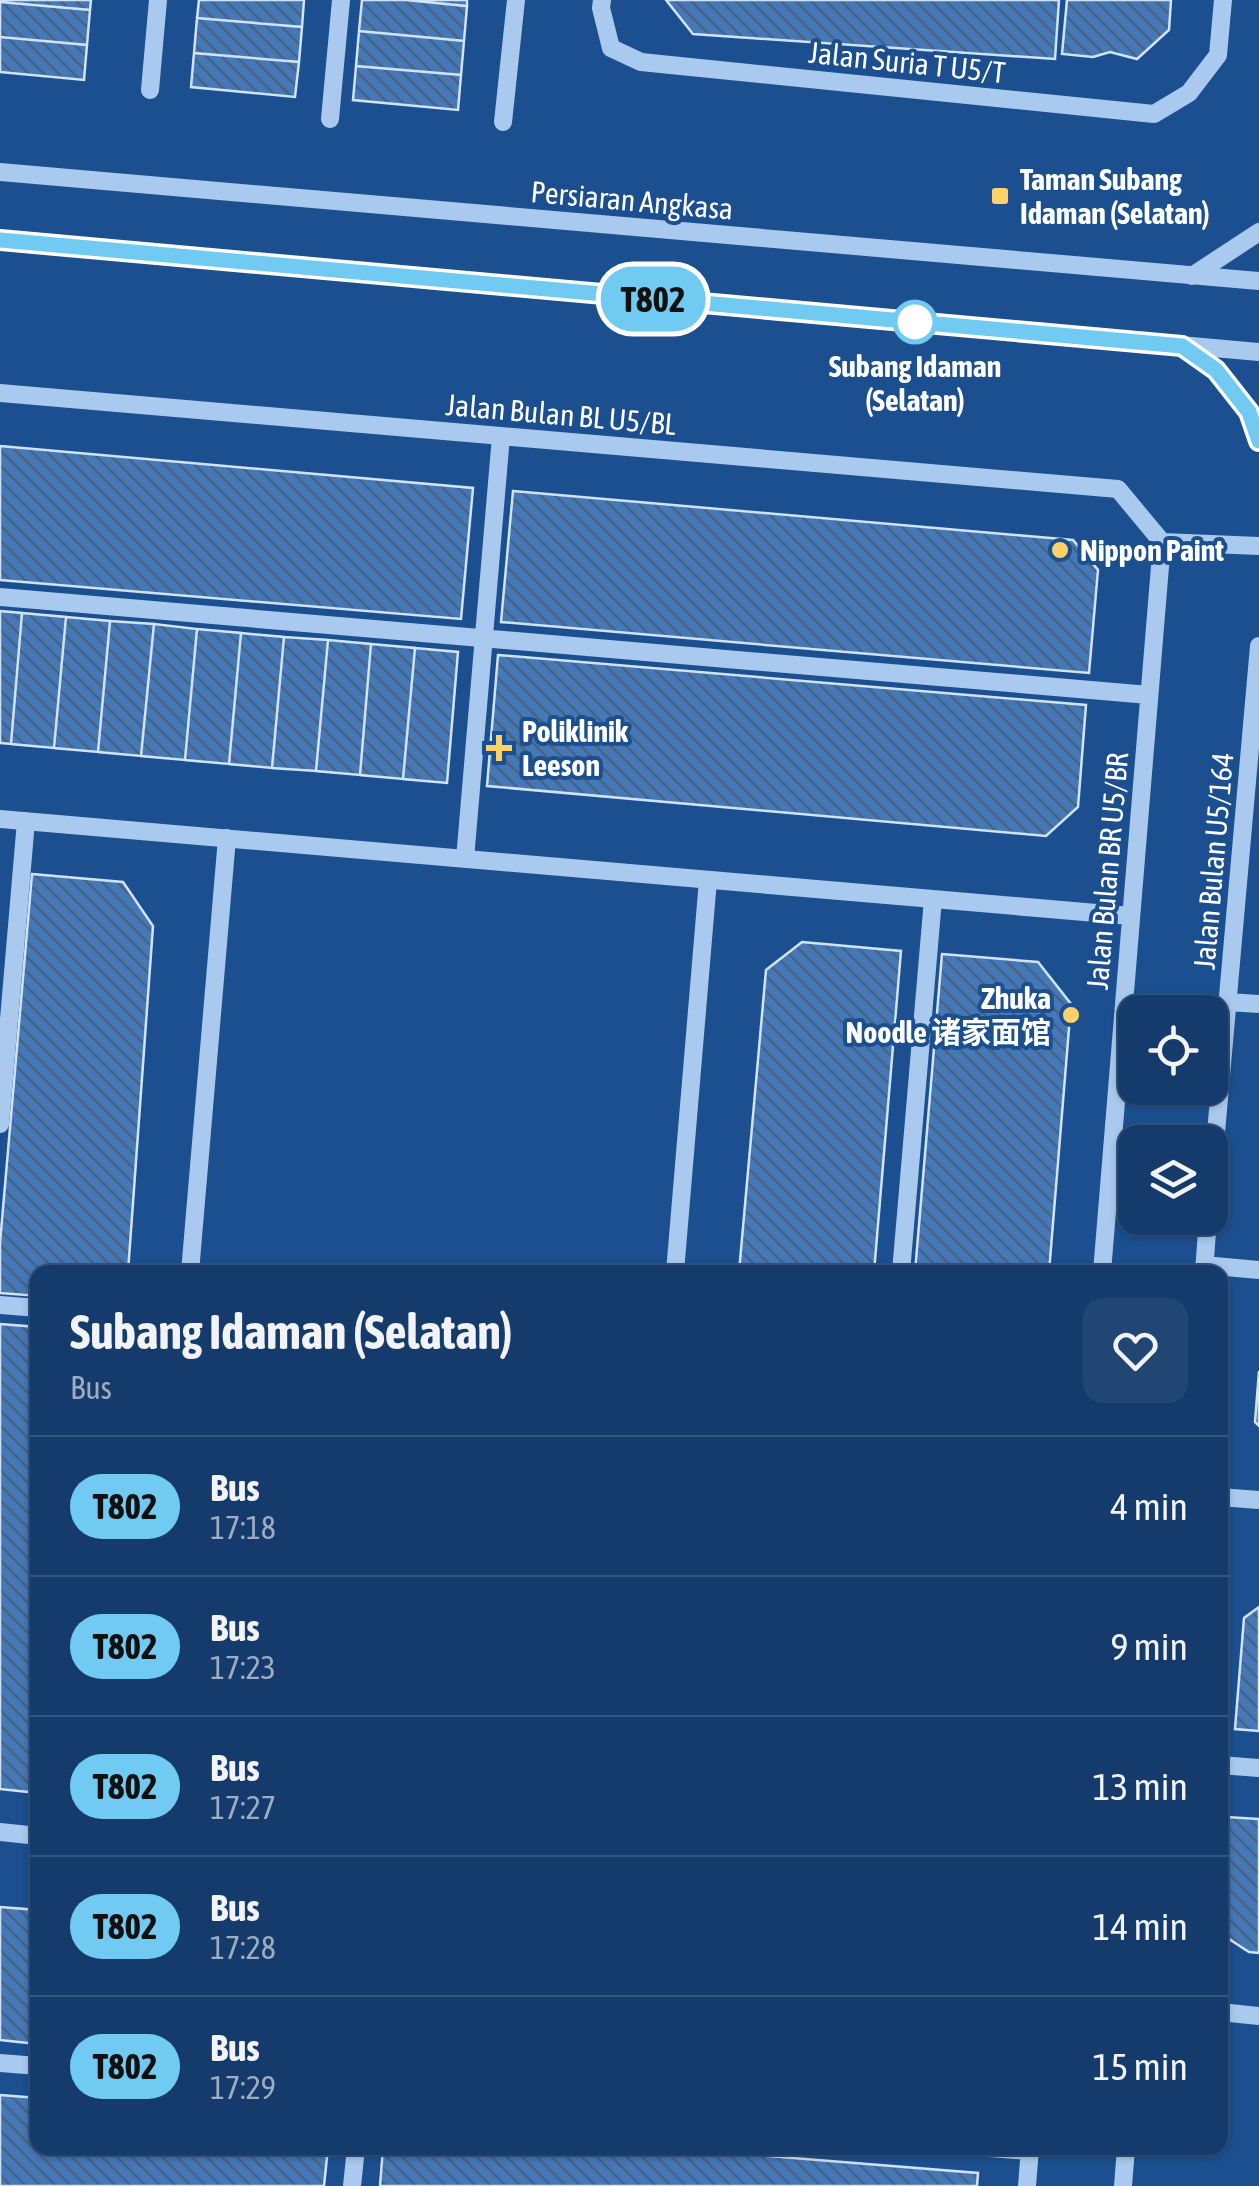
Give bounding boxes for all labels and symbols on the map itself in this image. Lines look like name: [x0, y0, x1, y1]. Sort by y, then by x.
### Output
street label: Jalan Suria T U5/T: [807, 35, 1007, 89]
place label: Taman Subang Idaman (Selatan): [1020, 162, 1210, 230]
street label: Persiaran Angkasa: [529, 174, 735, 226]
marker: Taman Subang Idaman (Selatan): [989, 185, 1011, 207]
line badge: T802: [583, 266, 723, 332]
marker: Subang Idaman (Selatan): [894, 301, 936, 343]
place label: Subang Idaman (Selatan): [829, 349, 1001, 417]
street label: Jalan Bulan BL U5/BL: [444, 387, 678, 441]
place label: Nippon Paint: [1080, 533, 1224, 567]
marker: Nippon Paint: [1049, 539, 1071, 561]
place label: Poliklinik Leeson: [522, 714, 629, 782]
marker: Poliklinik Leeson: [486, 735, 512, 761]
street label: Jalan Bulan BR U5/BR: [1080, 751, 1134, 991]
street label: Jalan Bulan U5/164: [1187, 751, 1239, 971]
place label: Zhuka Noodle 诸家面馆: [846, 981, 1051, 1049]
marker: Zhuka Noodle 诸家面馆: [1060, 1004, 1082, 1026]

